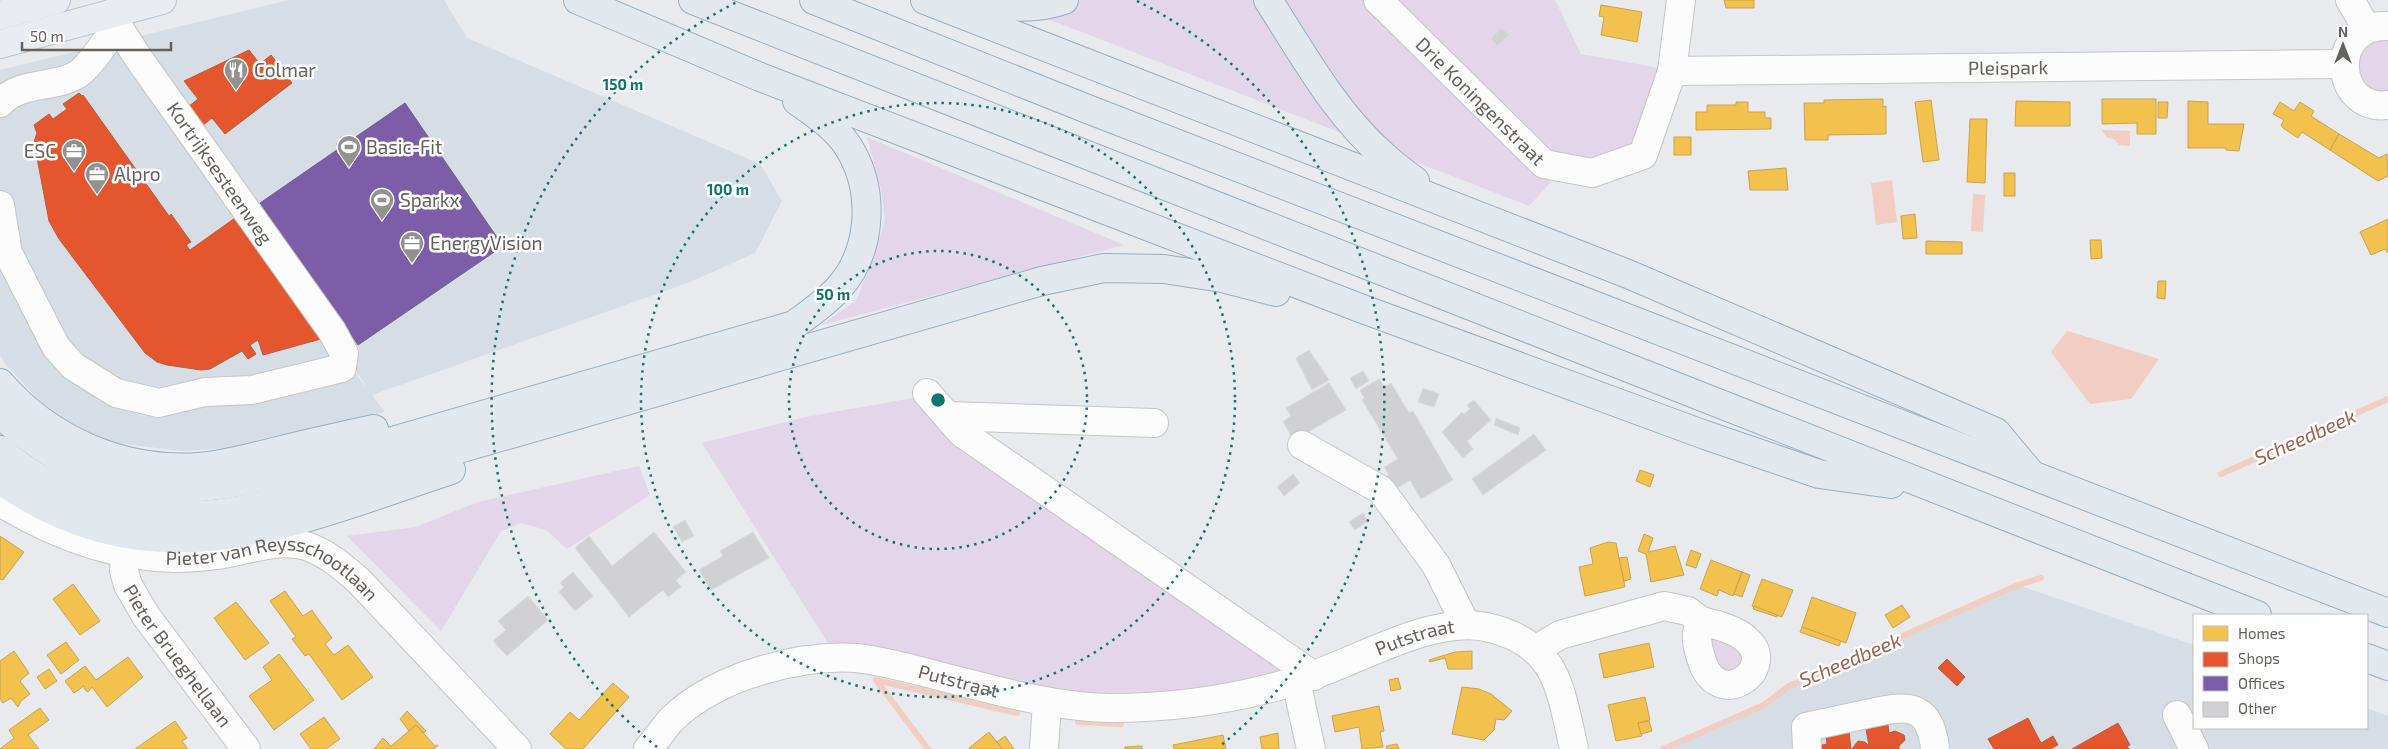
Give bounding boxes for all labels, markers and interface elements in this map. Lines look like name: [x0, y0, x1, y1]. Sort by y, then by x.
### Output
scale bar: [22, 20, 171, 52]
north arrow: [2318, 20, 2368, 70]
text: N: [2338, 23, 2348, 40]
text: 50 m: [30, 27, 64, 45]
street label: Drie Koningenstraat: [1411, 32, 1550, 170]
street label: Pleispark: [1968, 55, 2049, 79]
restaurant icon: Colmar: [223, 57, 249, 91]
place label: Colmar: [254, 58, 316, 81]
text: 150 m: [603, 75, 643, 93]
street label: Kortrijksesteenweg: [163, 97, 278, 248]
sports icon: Basic-Fit: [336, 134, 362, 168]
place label: Basic-Fit: [366, 135, 442, 158]
office icon: ESC: [61, 138, 87, 172]
place label: ESC: [24, 139, 56, 162]
office icon: Alpro: [84, 161, 110, 195]
place label: Alpro: [114, 162, 161, 185]
text: 100 m: [707, 180, 749, 198]
sports icon: Sparkx: [369, 187, 395, 221]
place label: Sparkx: [400, 188, 459, 211]
office icon: EnergyVision: [399, 230, 425, 264]
place label: EnergyVision: [430, 231, 543, 254]
text: 50 m: [816, 285, 850, 303]
centre of rings: [929, 391, 947, 409]
water label: Scheedbeek: [2250, 403, 2359, 469]
street label: Pieter van Reysschootlaan: [166, 531, 383, 605]
street label: Pieter Brueghellaan: [119, 580, 237, 731]
street label: Putstraat: [1371, 614, 1456, 660]
legend: [2193, 614, 2368, 729]
text: Homes: [2238, 624, 2285, 642]
water label: Scheedbeek: [1795, 627, 1904, 691]
text: Shops: [2238, 649, 2280, 667]
street label: Putstraat: [916, 659, 1001, 702]
text: Offices: [2238, 674, 2285, 692]
text: Other: [2238, 699, 2277, 717]

